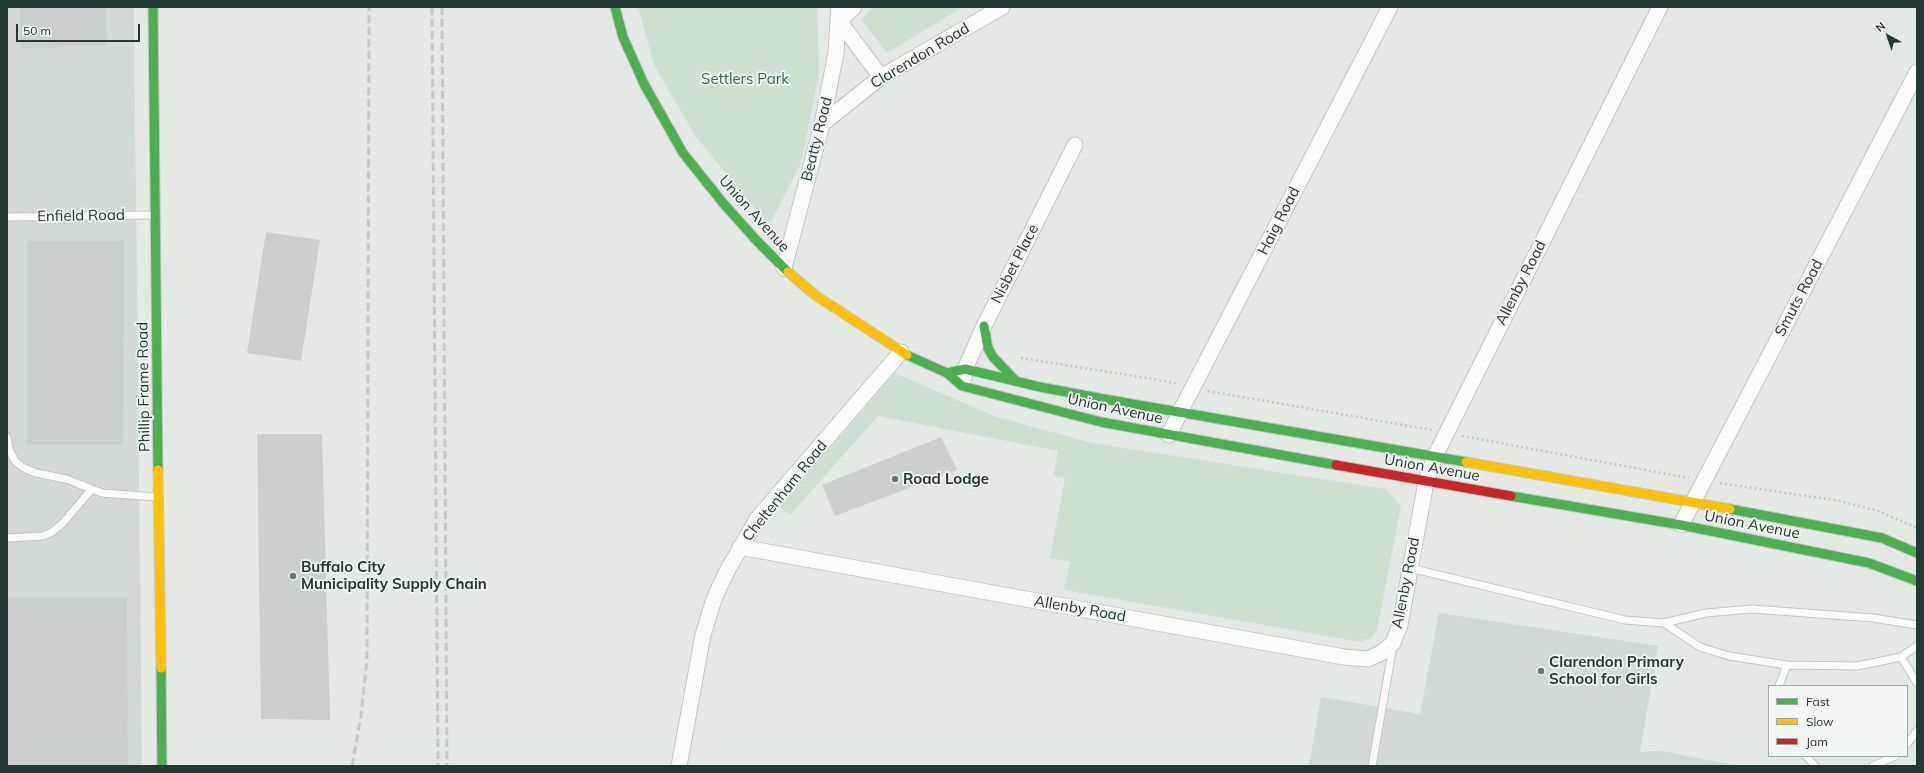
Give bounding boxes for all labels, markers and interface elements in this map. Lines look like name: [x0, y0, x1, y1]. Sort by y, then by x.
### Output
scale bar: [18, 16, 142, 42]
north arrow: [1868, 16, 1908, 56]
street label: Clarendon Road: [867, 19, 973, 93]
text: N: [1873, 19, 1888, 35]
text: 50 m: [23, 23, 51, 38]
park label: Settlers Park: [701, 70, 789, 88]
street label: Beatty Road: [798, 95, 836, 183]
street label: Union Avenue: [715, 172, 793, 256]
street label: Haig Road: [1254, 184, 1304, 258]
street label: Enfield Road: [37, 206, 125, 226]
street label: Nisbet Place: [987, 221, 1043, 307]
street label: Allenby Road: [1492, 238, 1550, 328]
street label: Smuts Road: [1771, 256, 1827, 340]
street label: Phillip Frame Road: [134, 322, 154, 452]
street label: Union Avenue: [1066, 390, 1164, 428]
street label: Cheltenham Road: [739, 437, 831, 545]
street label: Union Avenue: [1383, 451, 1481, 485]
place label: Road Lodge: [903, 470, 989, 488]
marker: Road Lodge: [890, 474, 900, 484]
street label: Union Avenue: [1703, 507, 1801, 543]
street label: Allenby Road: [1388, 536, 1424, 630]
place label: Buffalo City Municipality Supply Chain: [301, 558, 487, 593]
marker: Buffalo City Municipality Supply Chain: [288, 571, 298, 581]
street label: Allenby Road: [1033, 592, 1127, 626]
place label: Clarendon Primary School for Girls: [1549, 653, 1684, 688]
marker: Clarendon Primary School for Girls: [1536, 666, 1546, 676]
legend: [1768, 685, 1908, 757]
text: Fast: [1806, 694, 1830, 709]
text: Slow: [1806, 714, 1834, 729]
text: Jam: [1806, 734, 1828, 749]

